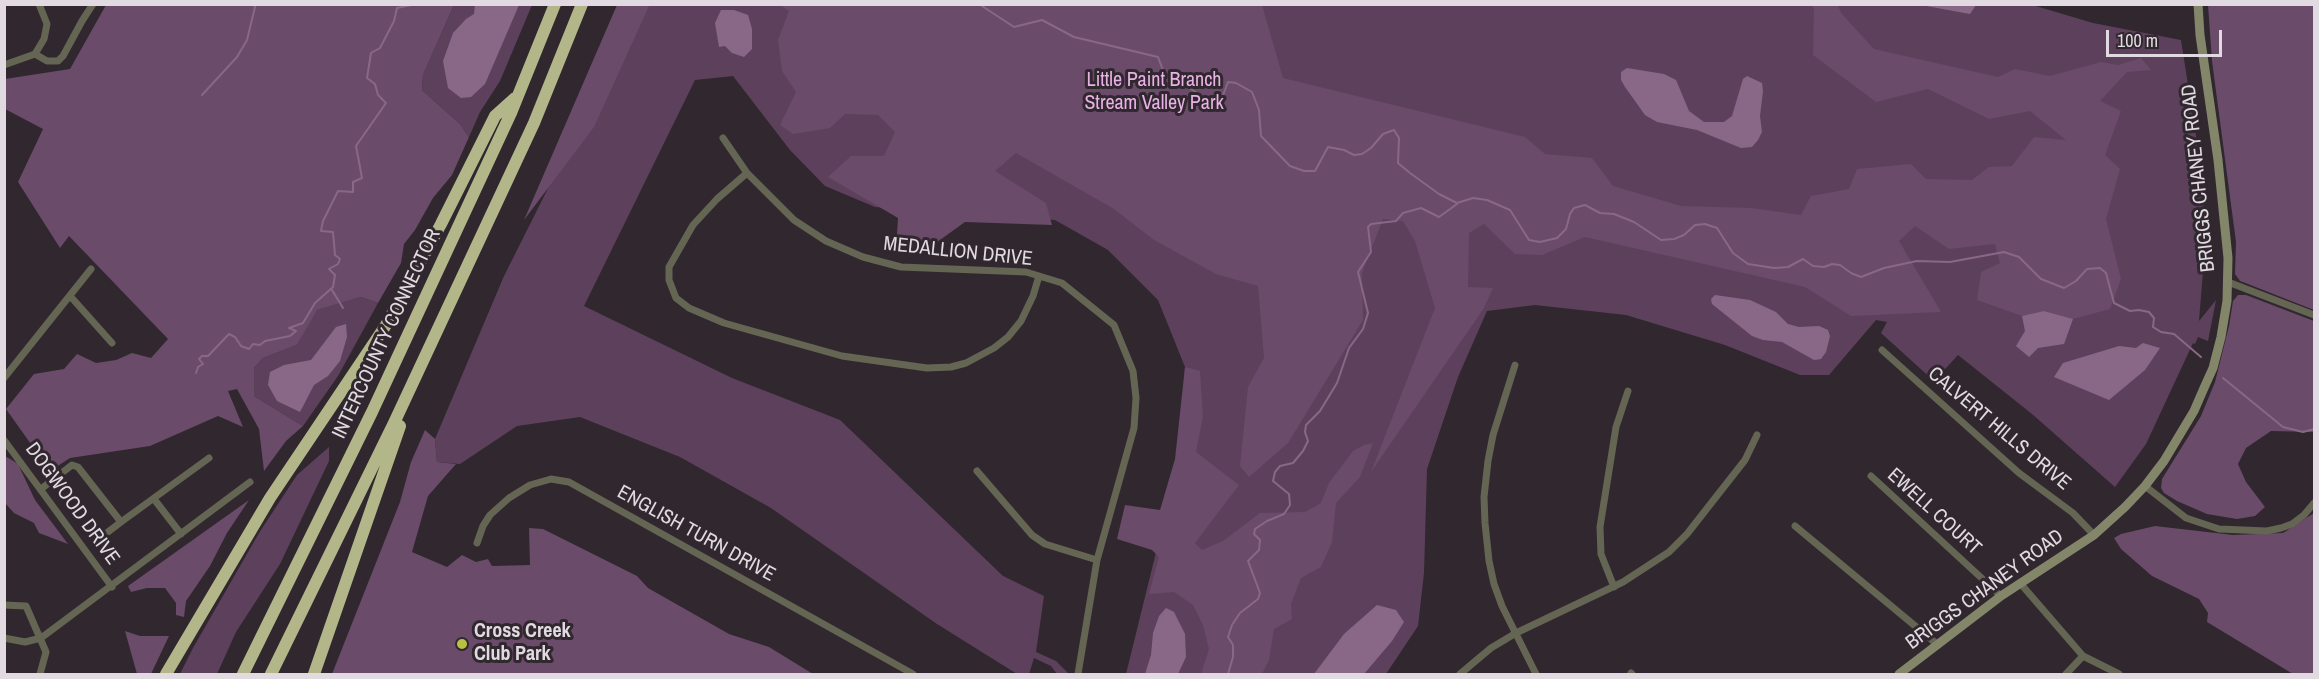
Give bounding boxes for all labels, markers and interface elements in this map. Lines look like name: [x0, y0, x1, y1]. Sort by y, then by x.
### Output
scale bar: [2109, 18, 2224, 56]
text: 100 m: [2117, 28, 2158, 53]
park label: Little Paint Branch Stream Valley Park: [1084, 69, 1224, 116]
street label: BRIGGS CHANEY ROAD: [2177, 83, 2221, 273]
street label: INTERCOUNTY CONNECTOR: [328, 225, 446, 443]
street label: MEDALLION DRIVE: [882, 232, 1034, 272]
street label: CALVERT HILLS DRIVE: [1923, 362, 2075, 496]
street label: DOGWOOD DRIVE: [20, 438, 124, 570]
street label: EWELL COURT: [1882, 464, 1986, 560]
street label: ENGLISH TURN DRIVE: [613, 481, 779, 587]
street label: BRIGGS CHANEY ROAD: [1902, 525, 2068, 655]
place label: Cross Creek Club Park: [474, 620, 571, 667]
marker: Cross Creek Club Park: [455, 637, 469, 651]

